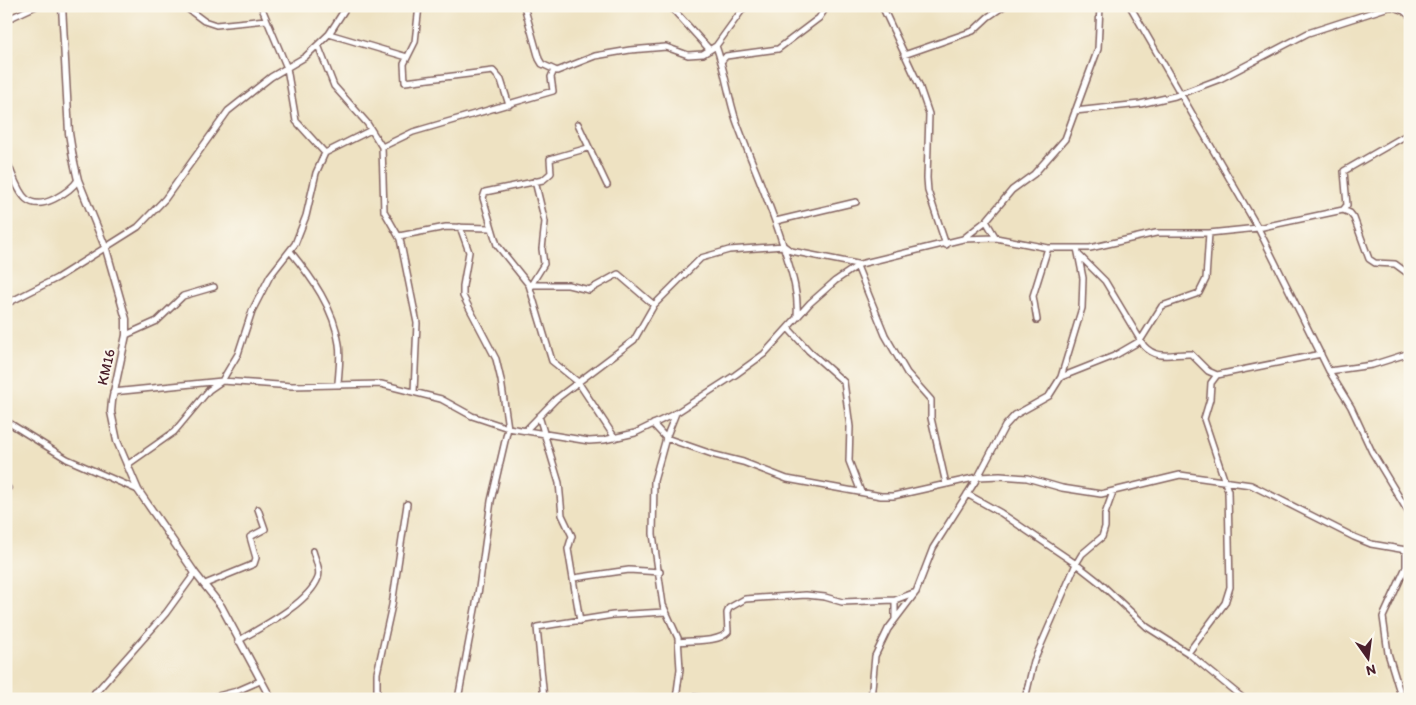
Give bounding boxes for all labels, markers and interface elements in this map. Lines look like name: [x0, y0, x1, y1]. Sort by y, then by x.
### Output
street label: KM16: [93, 347, 119, 387]
north arrow: [1344, 632, 1394, 682]
text: N: [1364, 661, 1378, 680]

